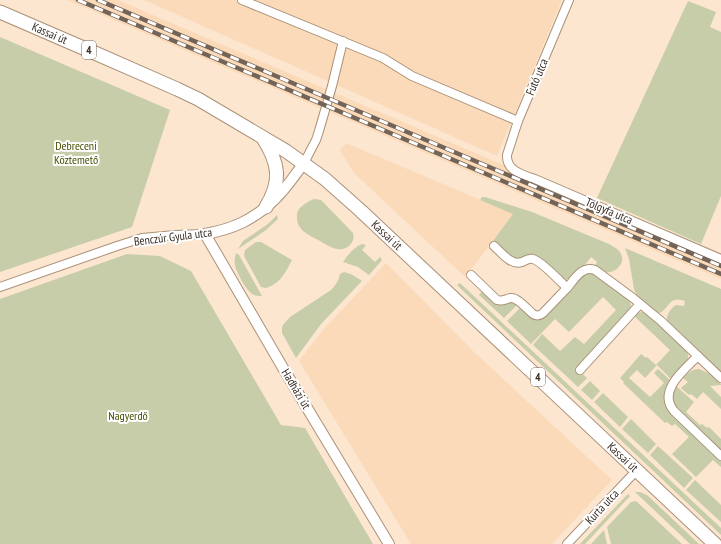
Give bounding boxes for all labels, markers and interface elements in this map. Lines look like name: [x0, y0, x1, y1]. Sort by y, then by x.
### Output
street label: Kassai út: [30, 19, 70, 47]
road number: 4: [82, 41, 96, 59]
street label: Futó utca: [522, 56, 551, 97]
park label: Debreceni Köztemető: [54, 138, 98, 167]
street label: Tölgyfa utca: [583, 194, 635, 227]
street label: Kassai út: [368, 217, 406, 253]
street label: Benczúr Gyula utca: [133, 224, 213, 249]
street label: Hadházi út: [279, 366, 315, 412]
road number: 4: [531, 368, 545, 386]
park label: Nagyerdő: [108, 408, 148, 423]
street label: Kassai út: [604, 439, 642, 475]
street label: Kurta utca: [582, 486, 622, 527]

